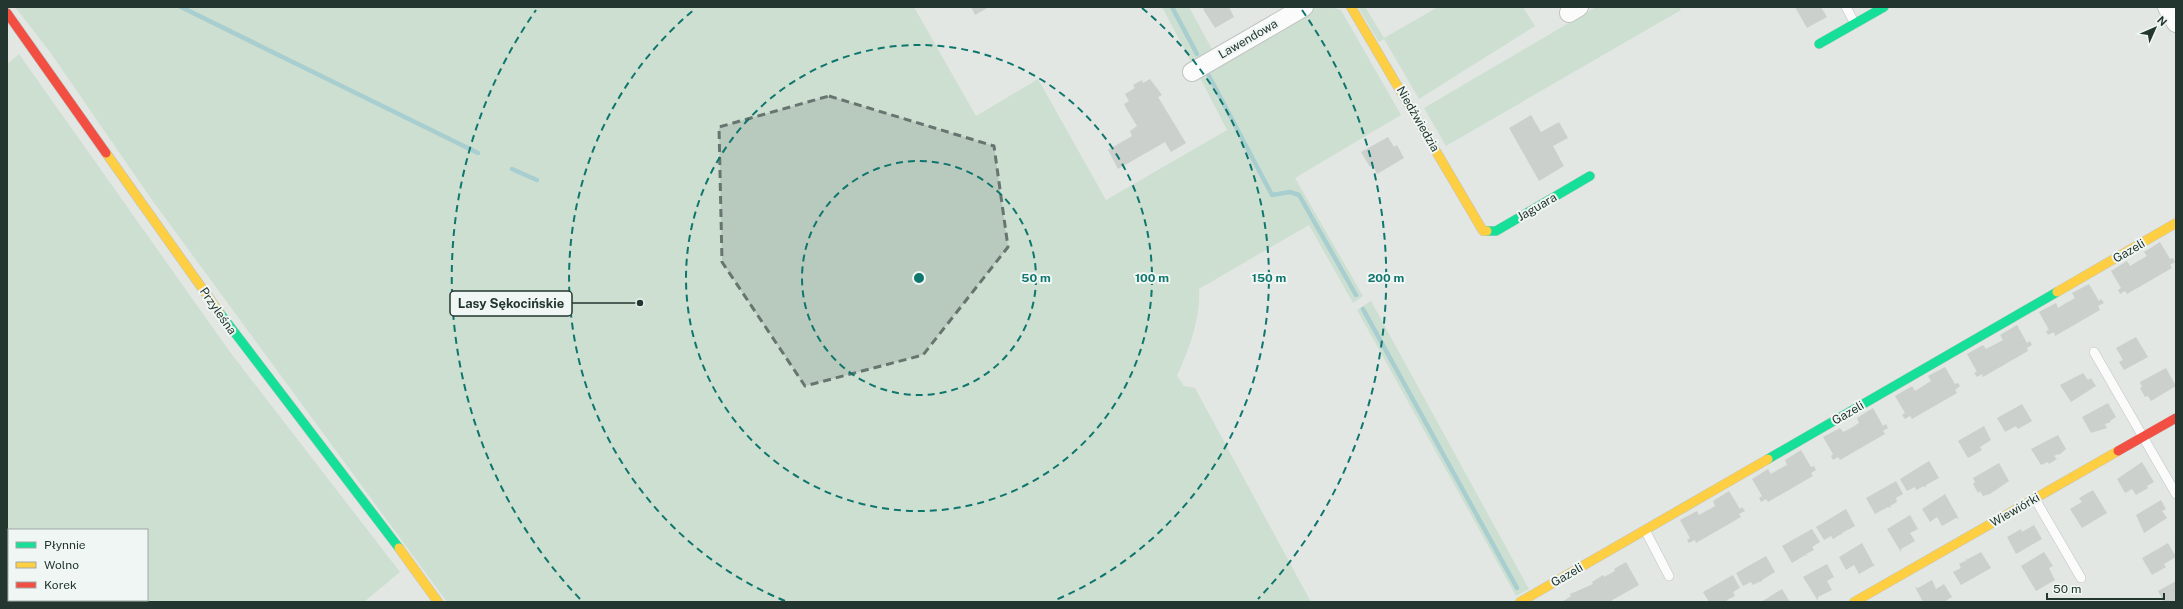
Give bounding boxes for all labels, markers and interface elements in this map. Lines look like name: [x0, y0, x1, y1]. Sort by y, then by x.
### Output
north arrow: [2135, 8, 2175, 48]
text: N: [2155, 14, 2169, 28]
street label: Lawendowa: [1216, 16, 1280, 62]
street label: Niedźwiedzia: [1394, 84, 1442, 154]
street label: Jaguara: [1515, 190, 1559, 224]
street label: Gazeli: [2111, 236, 2147, 266]
centre of rings: [912, 271, 926, 285]
text: 50 m: [1021, 271, 1051, 285]
text: 100 m: [1135, 271, 1169, 285]
text: 150 m: [1252, 271, 1286, 285]
text: 200 m: [1368, 271, 1404, 285]
street label: Przyleśna: [197, 285, 239, 337]
callout: Lasy Sękocińskie: [450, 291, 572, 316]
text: Lasy Sękocińskie: [458, 296, 564, 311]
street label: Gazeli: [1830, 398, 1866, 428]
street label: Wiewiórki: [1988, 490, 2042, 530]
legend: [8, 529, 148, 601]
text: Płynnie: [44, 538, 86, 552]
text: Wolno: [44, 558, 79, 572]
street label: Gazeli: [1549, 560, 1585, 590]
scale bar: [2047, 575, 2164, 601]
text: Korek: [44, 578, 77, 592]
text: 50 m: [2053, 582, 2081, 596]

